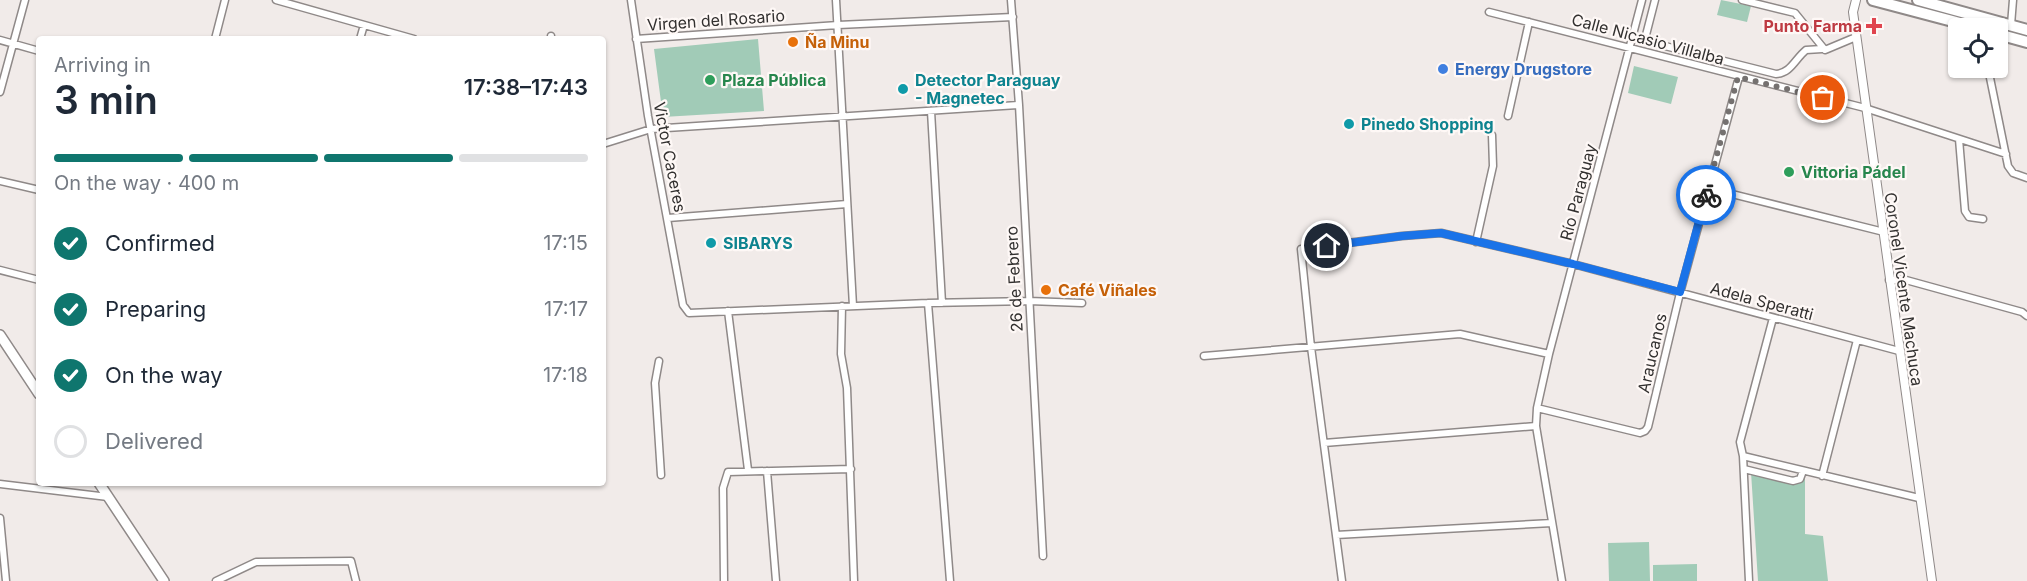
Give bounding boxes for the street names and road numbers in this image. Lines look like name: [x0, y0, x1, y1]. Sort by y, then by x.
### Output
street label: Virgen del Rosario: [646, 5, 786, 35]
street label: Calle Nicasio Villalba: [1569, 9, 1727, 69]
street label: Victor Caceres: [650, 100, 690, 214]
street label: Río Paraguay: [1555, 141, 1601, 243]
street label: Coronel Vicente Machuca: [1881, 191, 1927, 387]
street label: 26 de Febrero: [1001, 225, 1027, 333]
street label: Adela Speratti: [1708, 278, 1816, 324]
street label: Araucanos: [1633, 311, 1671, 395]

